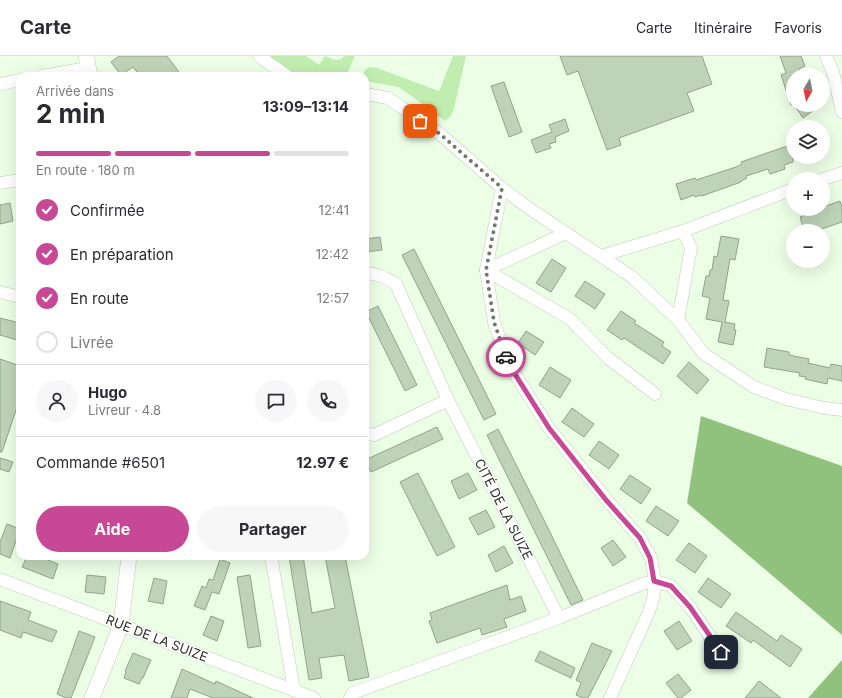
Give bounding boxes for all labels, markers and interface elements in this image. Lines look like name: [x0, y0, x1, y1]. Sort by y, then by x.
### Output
text: Carte: [20, 16, 71, 39]
text: Carte: [636, 19, 672, 36]
text: Itinéraire: [694, 19, 752, 36]
text: Favoris: [774, 19, 822, 36]
north arrow: [786, 68, 830, 112]
map controls: [786, 68, 830, 268]
text: Arrivée dans: [36, 83, 114, 99]
text: 13:09–13:14: [263, 97, 349, 116]
text: 2 min: [36, 98, 106, 129]
pin: [403, 104, 437, 138]
icon: bag: [409, 110, 431, 132]
button: layers: [786, 120, 830, 164]
text: En route · 180 m: [36, 162, 135, 178]
button: +: [786, 172, 830, 216]
icon: check: [36, 199, 58, 221]
text: Confirmée: [70, 201, 145, 220]
text: 12:41: [319, 202, 349, 218]
button: −: [786, 224, 830, 268]
icon: check: [36, 243, 58, 265]
text: En préparation: [70, 245, 174, 264]
text: 12:42: [316, 246, 349, 262]
icon: check: [36, 287, 58, 309]
text: En route: [70, 289, 129, 308]
text: 12:57: [317, 290, 349, 306]
text: Livrée: [70, 333, 113, 352]
courier: [486, 337, 526, 377]
icon: car: [495, 346, 517, 368]
button: person: [36, 380, 78, 422]
button: chat: [255, 380, 297, 422]
button: phone: [307, 380, 349, 422]
text: Hugo: [88, 383, 127, 402]
text: Livreur · 4.8: [88, 402, 161, 418]
text: Commande #6501: [36, 453, 165, 472]
text: 12.97 €: [296, 453, 349, 472]
street label: CITÉ DE LA SUIZE: [472, 456, 536, 562]
button: Aide: [36, 506, 189, 552]
button: Partager: [197, 506, 349, 552]
street label: RUE DE LA SUIZE: [104, 611, 210, 665]
pin: [704, 635, 738, 669]
icon: home: [710, 641, 732, 663]

